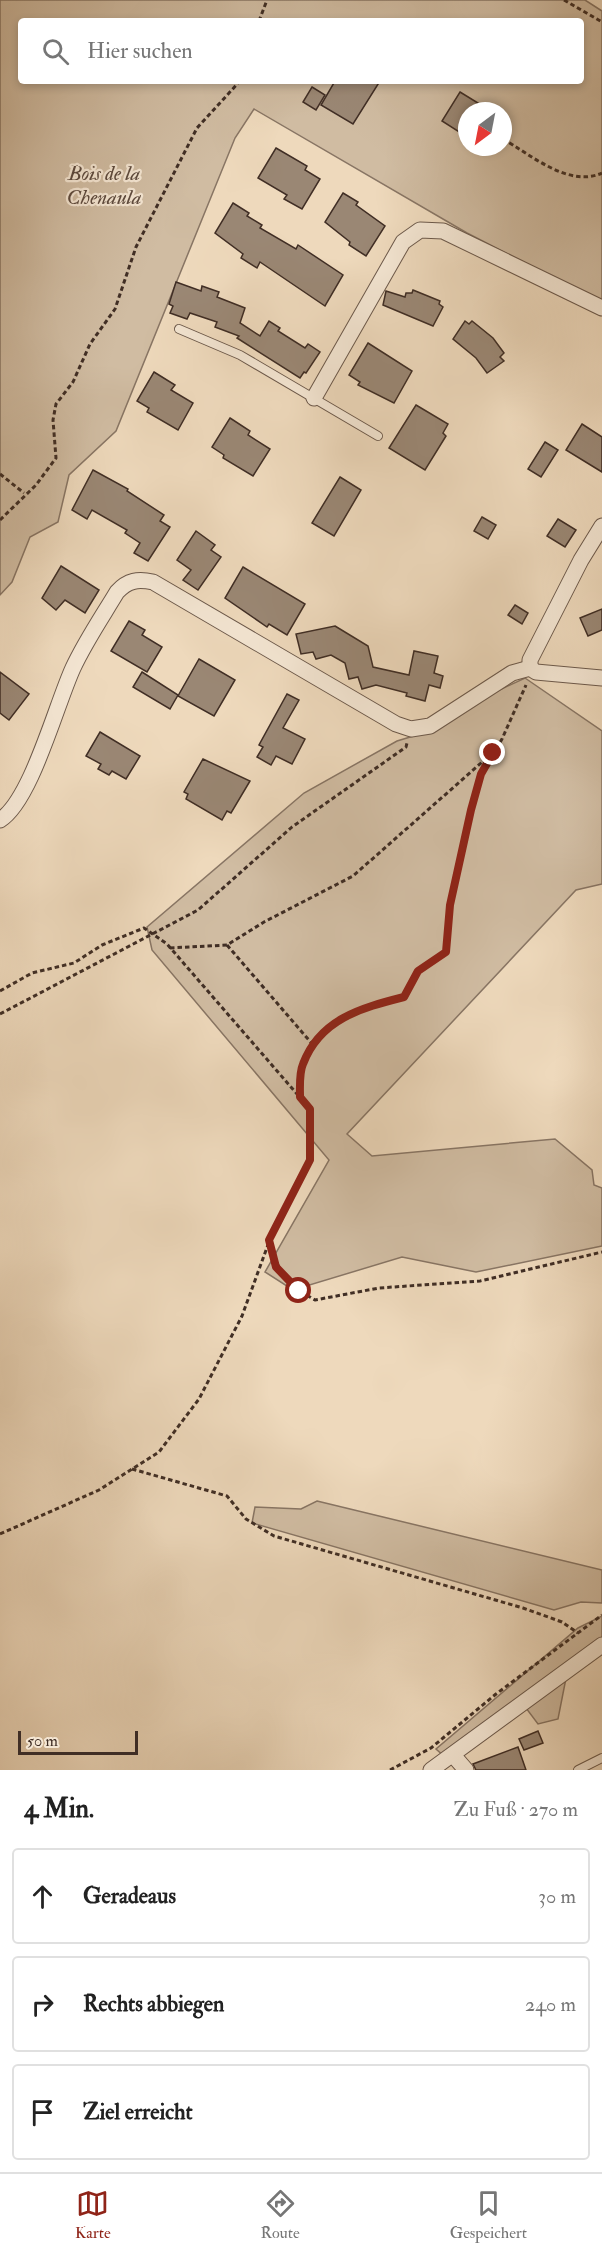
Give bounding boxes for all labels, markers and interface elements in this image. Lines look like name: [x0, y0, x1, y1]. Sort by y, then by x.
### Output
search box: [18, 18, 584, 84]
icon: search: [39, 35, 72, 68]
text: Hier suchen: [87, 37, 193, 65]
north arrow: [458, 102, 512, 156]
park label: Bois de la Chenaula: [67, 160, 142, 211]
route end: [479, 739, 505, 765]
route start: [285, 1277, 311, 1303]
scale bar: [18, 1728, 138, 1756]
text: 50 m: [27, 1731, 58, 1751]
text: 4 Min.: [24, 1793, 94, 1825]
text: Zu Fuß · 270 m: [454, 1797, 578, 1822]
icon: ahead: [26, 1880, 59, 1913]
text: Geradeaus: [83, 1882, 176, 1910]
text: 30 m: [538, 1884, 576, 1909]
icon: right: [26, 1988, 59, 2021]
text: Rechts abbiegen: [83, 1990, 224, 2018]
text: 240 m: [525, 1992, 576, 2017]
icon: arrive: [26, 2096, 59, 2129]
text: Ziel erreicht: [83, 2098, 193, 2126]
tab: Karte: [75, 2187, 111, 2243]
tab: Route: [261, 2187, 300, 2243]
tab: Gespeichert: [450, 2187, 527, 2243]

